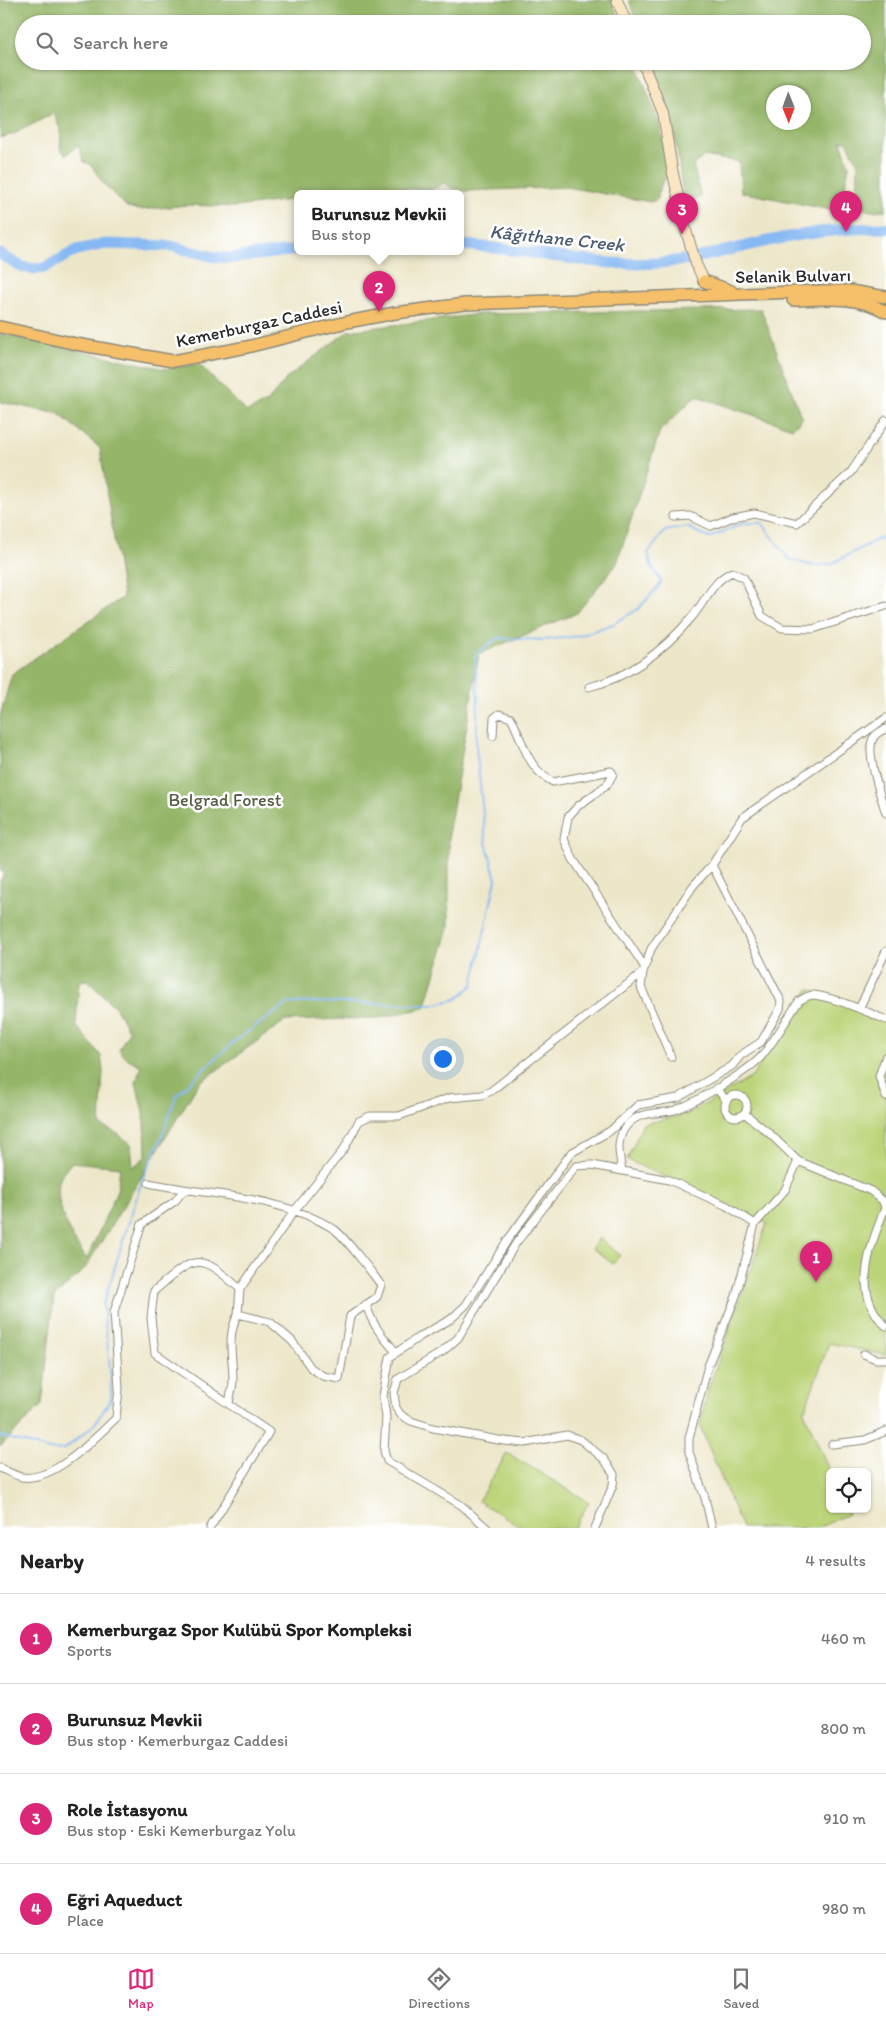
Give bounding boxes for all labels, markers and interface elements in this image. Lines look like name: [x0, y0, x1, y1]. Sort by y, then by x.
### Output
search box: [15, 15, 871, 70]
icon: search: [33, 29, 61, 57]
text: Search here: [73, 31, 168, 54]
north arrow: [766, 85, 811, 130]
popup: [294, 190, 464, 255]
pin: 4: [830, 191, 862, 232]
pin: 3: [666, 193, 698, 234]
text: Burunsuz Mevkii: [311, 202, 447, 225]
water label: Kâğıthane Creek: [489, 220, 627, 257]
text: Bus stop: [311, 225, 371, 244]
street label: Selanik Bulvarı: [735, 264, 851, 288]
pin: 2: [363, 271, 395, 312]
street label: Kemerburgaz Caddesi: [174, 296, 344, 352]
park label: Belgrad Forest: [168, 789, 282, 811]
your location: [430, 1046, 456, 1072]
pin: 1: [800, 1241, 832, 1282]
map controls: [826, 1468, 871, 1513]
button: locate: [826, 1468, 871, 1513]
text: Nearby: [20, 1548, 84, 1573]
text: 4 results: [805, 1551, 866, 1570]
text: Kemerburgaz Spor Kulübü Spor Kompleksi: [67, 1618, 412, 1641]
text: 1: [32, 1629, 40, 1648]
text: 460 m: [821, 1629, 866, 1648]
text: Sports: [67, 1641, 112, 1660]
text: Burunsuz Mevkii: [67, 1708, 202, 1731]
text: 2: [32, 1719, 40, 1738]
text: 800 m: [820, 1719, 866, 1738]
text: Bus stop · Kemerburgaz Caddesi: [67, 1731, 288, 1750]
text: Role İstasyonu: [67, 1798, 188, 1821]
text: 3: [32, 1809, 40, 1828]
text: 910 m: [823, 1809, 866, 1828]
text: Bus stop · Eski Kemerburgaz Yolu: [67, 1821, 296, 1840]
text: Eğri Aqueduct: [67, 1888, 182, 1911]
text: 4: [31, 1899, 41, 1918]
text: 980 m: [822, 1899, 866, 1918]
text: Place: [67, 1911, 104, 1930]
tab: Map: [127, 1965, 155, 2012]
tab: Directions: [408, 1965, 470, 2012]
tab: Saved: [723, 1965, 759, 2012]

